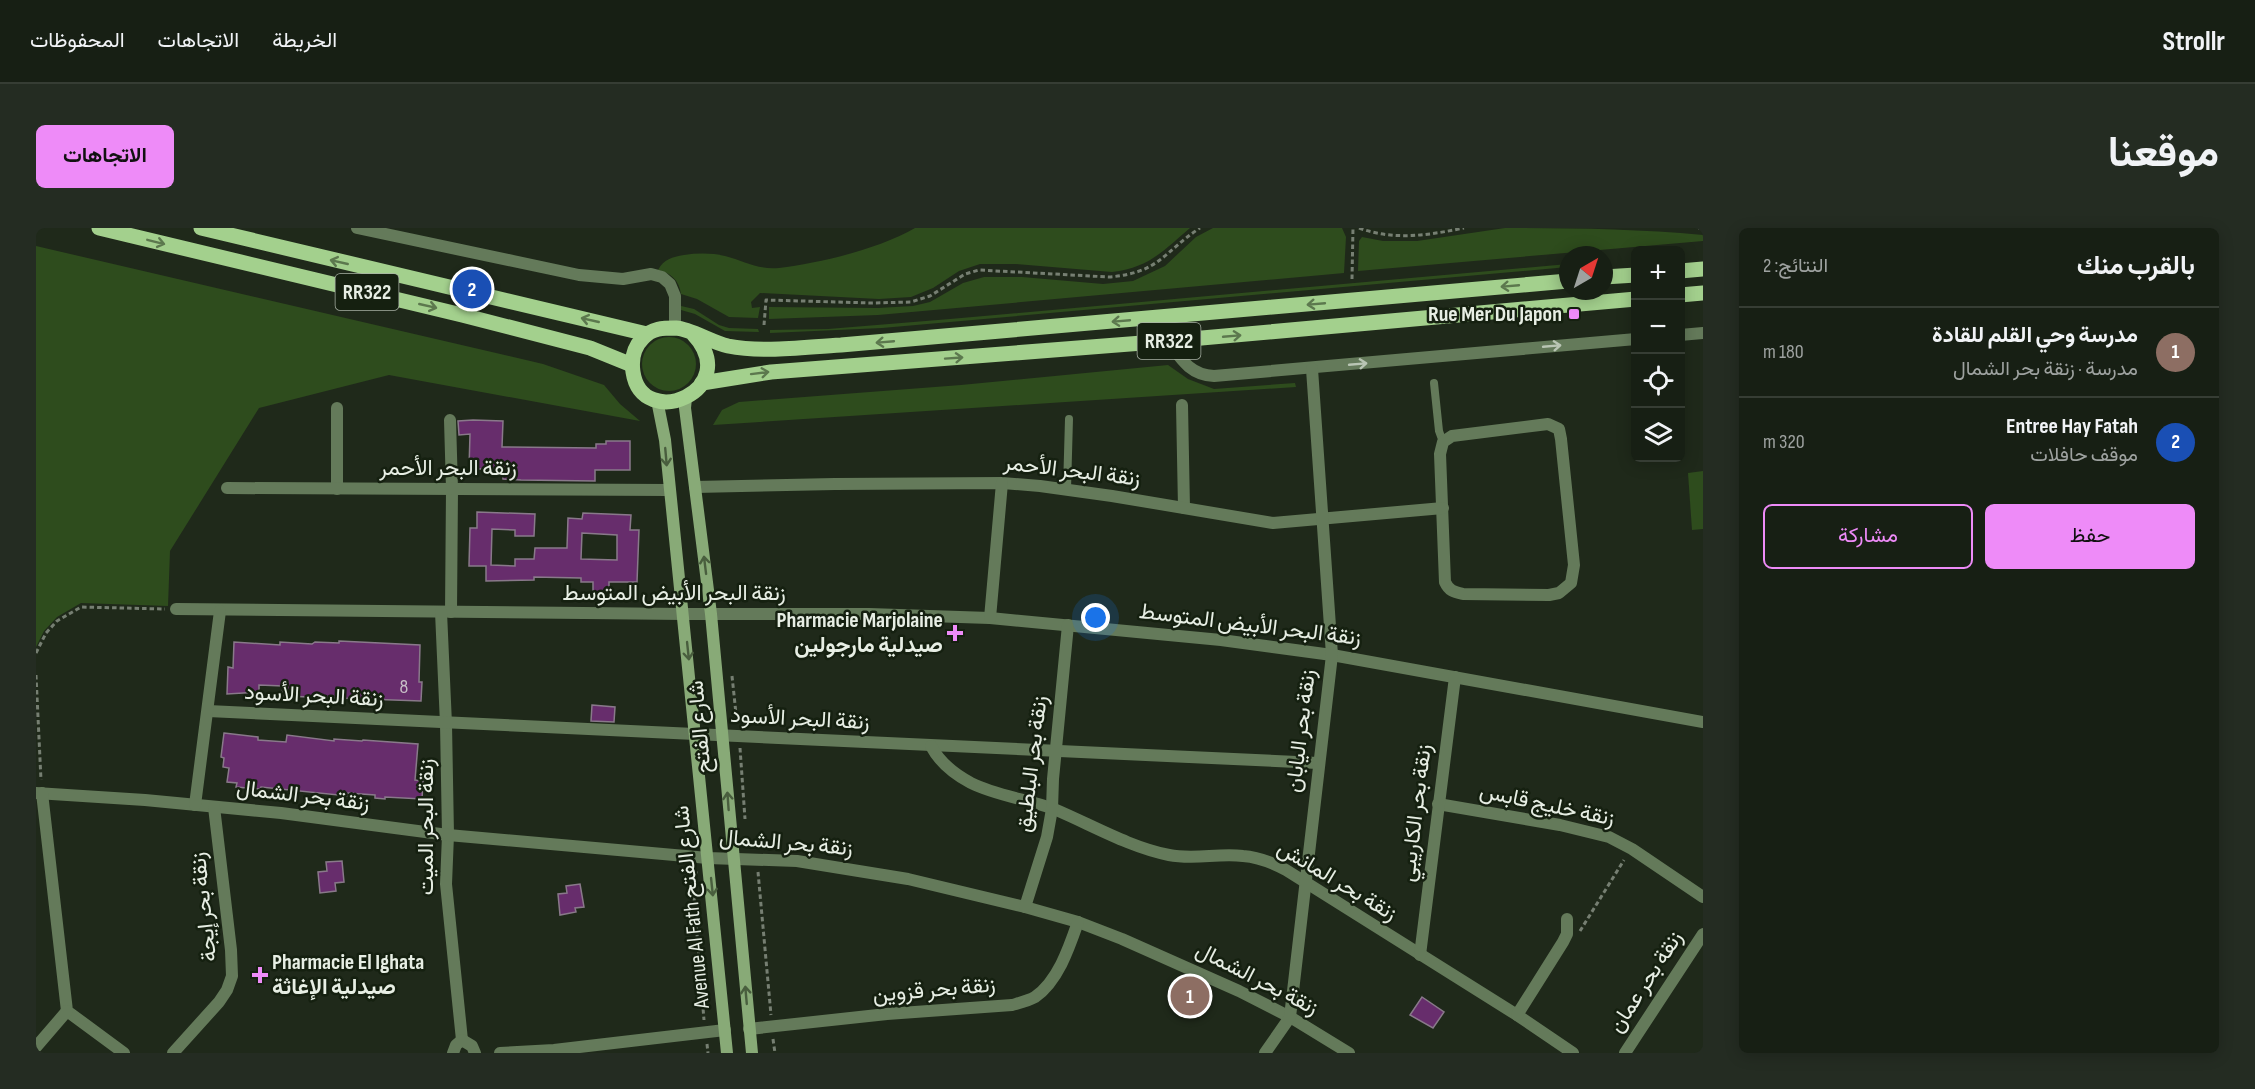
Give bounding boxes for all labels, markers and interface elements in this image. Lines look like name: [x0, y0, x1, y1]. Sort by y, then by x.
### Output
text: Strollr: [2163, 25, 2225, 58]
text: المحفوظات: [30, 28, 125, 53]
text: الاتجاهات: [158, 28, 239, 53]
text: الخريطة: [272, 28, 337, 53]
button: الاتجاهات: [36, 125, 174, 188]
text: موقعنا: [2108, 128, 2219, 179]
one-way arrow: [146, 236, 165, 248]
north arrow: [1559, 246, 1613, 300]
map controls: [1631, 246, 1685, 462]
button: +: [1631, 246, 1685, 300]
text: بالقرب منك: [2077, 251, 2195, 282]
text: النتائج: 2: [1763, 254, 1828, 278]
one-way arrow: [329, 256, 349, 267]
pin: 2: [452, 266, 492, 312]
road number: RR322: [336, 274, 398, 310]
one-way arrow: [1500, 281, 1520, 292]
one-way arrow: [1306, 299, 1326, 310]
button: −: [1631, 300, 1685, 354]
one-way arrow: [418, 301, 437, 313]
place label: Rue Mer Du Japon: [1428, 301, 1562, 328]
marker: Rue Mer Du Japon: [1567, 307, 1581, 321]
one-way arrow: [581, 314, 600, 325]
one-way arrow: [1112, 316, 1132, 327]
text: مدرسة وحي القلم للقادة: [1932, 322, 2138, 349]
road number: RR322: [1138, 323, 1200, 359]
one-way arrow: [1222, 330, 1242, 341]
one-way arrow: [876, 336, 896, 347]
text: 180 m: [1763, 340, 1804, 364]
text: 1: [2172, 340, 2179, 364]
one-way arrow: [1542, 341, 1562, 352]
one-way arrow: [944, 352, 963, 363]
button: locate: [1631, 354, 1685, 408]
text: مدرسة · زنقة بحر الشمال: [1953, 357, 2138, 381]
one-way arrow: [1348, 358, 1368, 369]
one-way arrow: [749, 367, 769, 378]
button: layers: [1631, 408, 1685, 462]
text: Entree Hay Fatah: [2006, 413, 2138, 440]
text: 320 m: [1763, 430, 1805, 454]
text: 2: [2171, 430, 2180, 454]
text: موقف حافلات: [2030, 443, 2138, 467]
one-way arrow: [661, 447, 672, 467]
street label: زنقة البحر الأحمر: [1001, 449, 1142, 493]
street label: زنقة البحر الأحمر: [378, 455, 517, 482]
button: مشاركة: [1763, 504, 1973, 569]
button: حفظ: [1985, 504, 2195, 569]
one-way arrow: [699, 555, 710, 575]
street label: زنقة البحر الأبيض المتوسط: [562, 580, 786, 607]
street label: زنقة البحر الأبيض المتوسط: [1137, 598, 1363, 652]
your location: [1081, 603, 1110, 632]
place label: Pharmacie Marjolaine صيدلية مارجولين: [777, 607, 943, 659]
marker: Pharmacie Marjolaine صيدلية مارجولين: [948, 626, 962, 640]
one-way arrow: [683, 641, 694, 661]
street label: زنقة بحر اليابان: [1280, 668, 1322, 794]
house number: 8: [400, 675, 408, 699]
street label: زنقة البحر الأسود: [244, 679, 384, 713]
street label: شارع الفتح: [682, 679, 718, 775]
street label: زنقة بحر البلطيق: [1010, 694, 1054, 834]
street label: زنقة البحر الأسود: [730, 702, 870, 736]
street label: زنقة بحر الكاريبي: [1394, 743, 1442, 884]
street label: زنقة البحر الميت: [413, 759, 440, 895]
street label: زنقة بحر الشمال: [235, 774, 371, 818]
street label: زنقة خليج قابس: [1477, 778, 1617, 832]
one-way arrow: [722, 791, 733, 811]
street label: Avenue Al Fath شارع الفتح: [668, 804, 716, 1011]
street label: زنقة بحر الشمال: [718, 824, 854, 862]
street label: زنقة بحر المانش: [1272, 835, 1402, 927]
street label: زنقة بحر إيجة: [185, 851, 223, 963]
one-way arrow: [706, 877, 717, 896]
street label: زنقة بحر عمان: [1603, 926, 1689, 1038]
street label: زنقة بحر الشمال: [1191, 937, 1323, 1021]
place label: Pharmacie El Ighata صيدلية الإغاثة: [272, 949, 424, 1001]
marker: Pharmacie El Ighata صيدلية الإغاثة: [253, 968, 267, 982]
street label: زنقة بحر قزوين: [872, 971, 996, 1009]
pin: 1: [1170, 974, 1210, 1018]
one-way arrow: [740, 985, 751, 1005]

